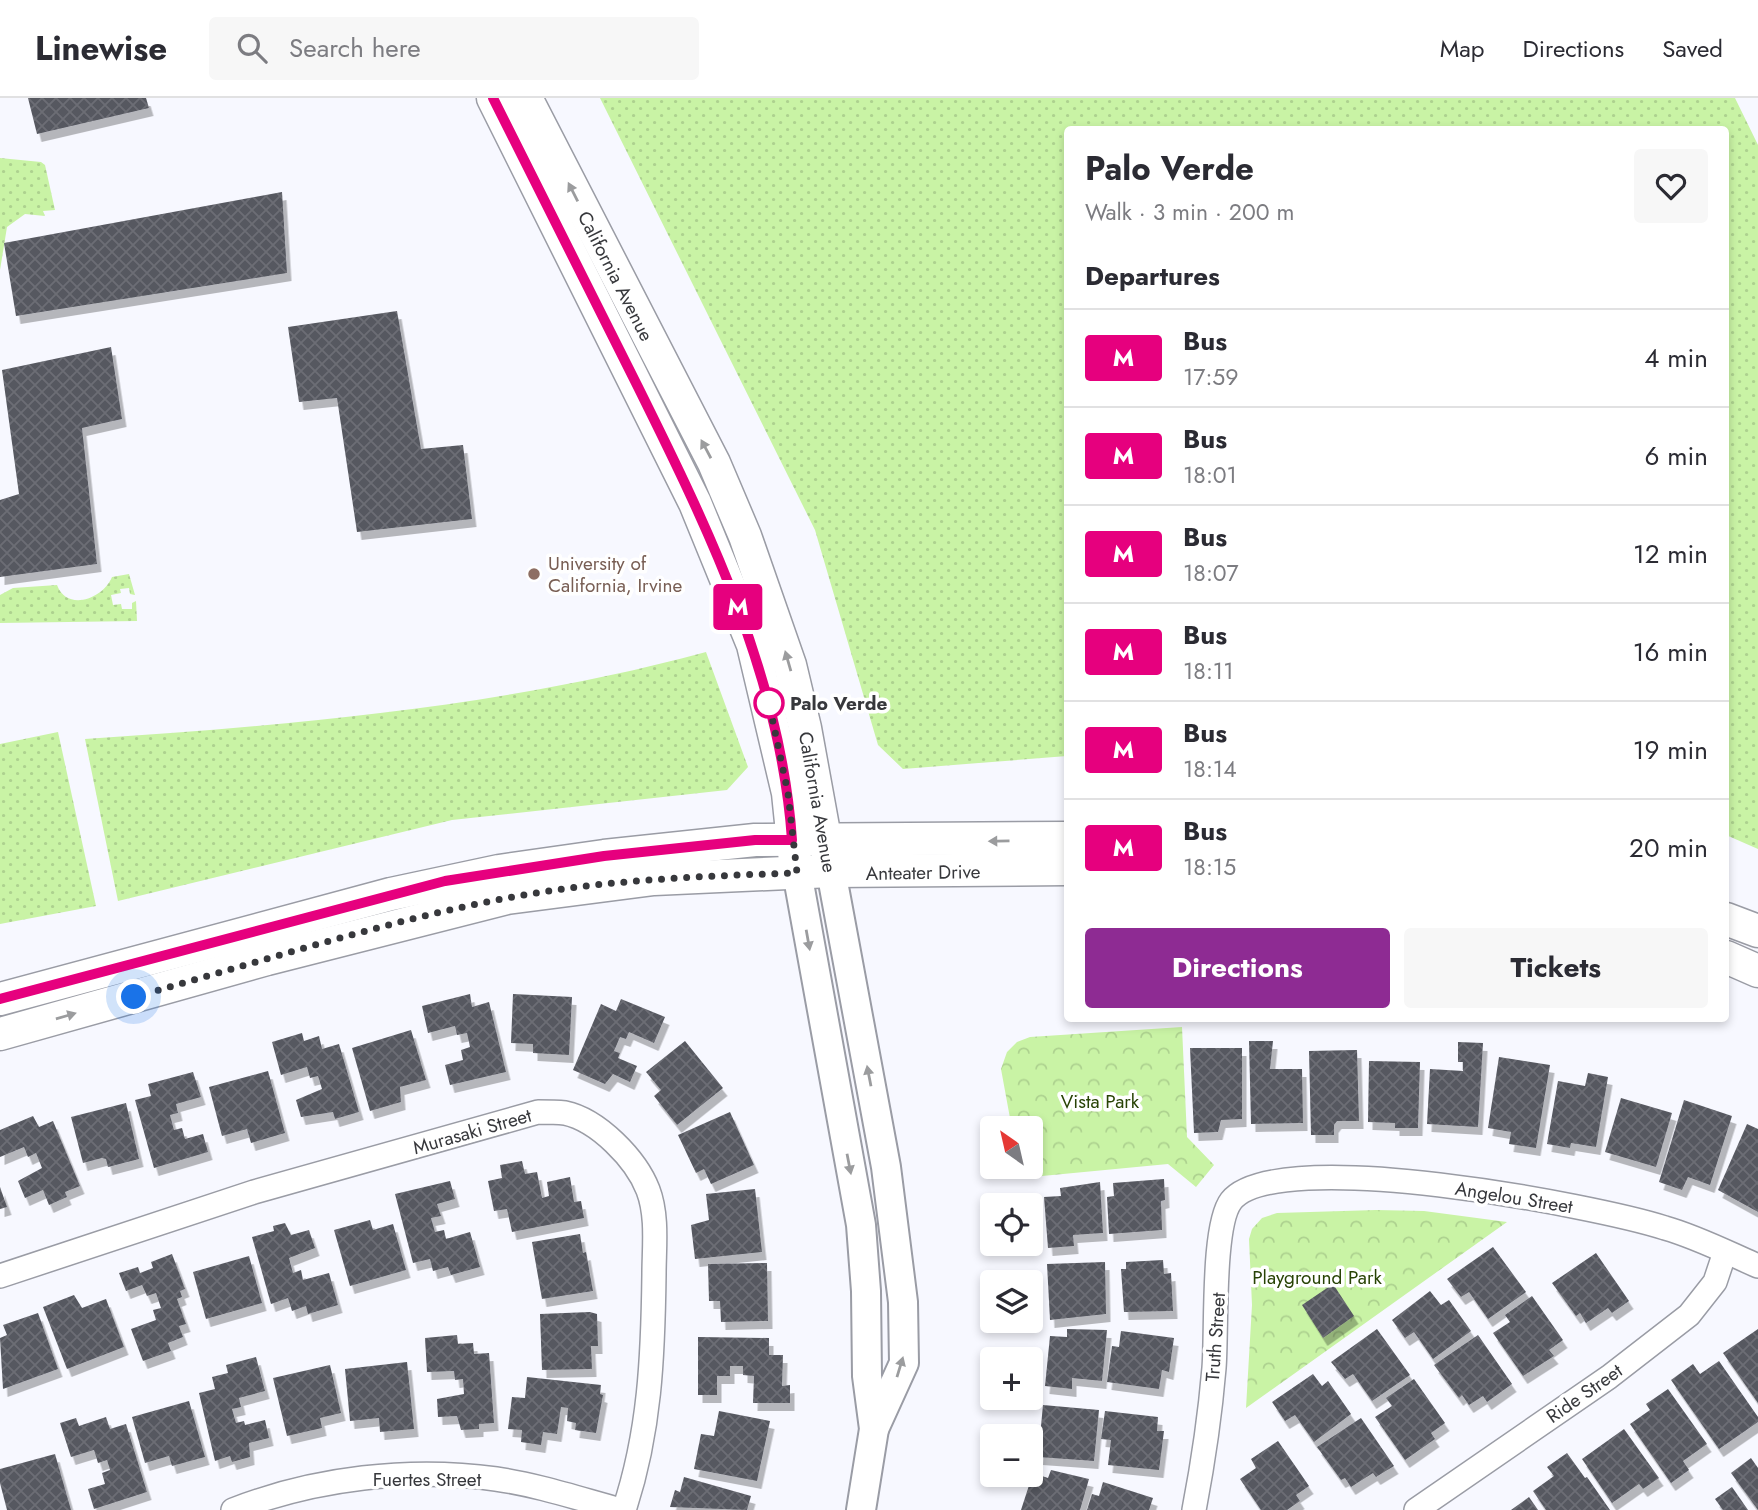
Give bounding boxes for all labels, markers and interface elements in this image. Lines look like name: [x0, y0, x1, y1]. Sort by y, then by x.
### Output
search box: [209, 17, 699, 80]
text: Linewise: [35, 25, 167, 72]
icon: search: [233, 29, 271, 67]
text: Search here: [289, 29, 421, 67]
text: Map: [1440, 31, 1485, 66]
text: Directions: [1523, 31, 1624, 66]
text: Saved: [1662, 31, 1723, 66]
text: Palo Verde: [1085, 145, 1254, 192]
button: heart: [1634, 149, 1708, 223]
one-way arrow: [568, 182, 579, 202]
text: Walk · 3 min · 200 m: [1085, 195, 1294, 229]
street label: California Avenue: [571, 207, 660, 346]
text: Departures: [1085, 257, 1220, 295]
text: Bus: [1183, 322, 1227, 360]
text: 4 min: [1644, 339, 1708, 377]
text: M: [1113, 340, 1134, 375]
text: 17:59: [1183, 360, 1239, 394]
text: Bus: [1183, 420, 1227, 458]
text: 6 min: [1645, 437, 1708, 475]
one-way arrow: [701, 438, 713, 458]
text: M: [1113, 438, 1134, 473]
text: 18:01: [1183, 458, 1237, 492]
text: Bus: [1183, 518, 1227, 556]
text: 12 min: [1633, 535, 1708, 573]
text: M: [1113, 536, 1134, 571]
place label: University of California, Irvine: [548, 550, 682, 599]
text: 18:07: [1183, 556, 1239, 590]
marker: University of California, Irvine: [526, 566, 542, 582]
line badge: M: [715, 584, 761, 630]
text: M: [727, 589, 749, 624]
text: Bus: [1183, 616, 1227, 654]
text: 16 min: [1633, 633, 1708, 671]
text: M: [1113, 634, 1134, 669]
one-way arrow: [783, 650, 793, 671]
text: 18:11: [1183, 654, 1234, 688]
marker: Palo Verde: [754, 688, 784, 718]
place label: Palo Verde: [790, 690, 887, 717]
text: Bus: [1183, 714, 1227, 752]
street label: California Avenue: [792, 729, 843, 875]
text: 19 min: [1633, 731, 1708, 769]
text: M: [1113, 732, 1134, 767]
text: 18:14: [1183, 752, 1237, 786]
text: Bus: [1183, 812, 1227, 850]
text: 20 min: [1629, 829, 1708, 867]
text: M: [1113, 830, 1134, 865]
one-way arrow: [988, 835, 1010, 846]
text: 18:15: [1183, 850, 1236, 884]
street label: Anteater Drive: [865, 858, 981, 887]
button: Directions: [1085, 928, 1390, 1008]
button: Tickets: [1404, 928, 1708, 1008]
one-way arrow: [803, 929, 814, 951]
your location: [116, 979, 151, 1014]
one-way arrow: [55, 1010, 76, 1020]
one-way arrow: [863, 1065, 874, 1087]
park label: Vista Park: [1061, 1088, 1140, 1115]
street label: Murasaki Street: [410, 1102, 535, 1161]
north arrow: [980, 1116, 1043, 1180]
map controls: [980, 1116, 1043, 1487]
one-way arrow: [844, 1153, 855, 1175]
street label: Angelou Street: [1453, 1175, 1575, 1220]
button: locate: [980, 1193, 1043, 1256]
park label: Playground Park: [1252, 1264, 1382, 1291]
button: layers: [980, 1270, 1043, 1333]
street label: Truth Street: [1199, 1291, 1232, 1383]
button: +: [980, 1347, 1043, 1410]
one-way arrow: [896, 1356, 906, 1377]
street label: Ride Street: [1541, 1357, 1628, 1429]
button: −: [980, 1424, 1043, 1487]
street label: Fuertes Street: [373, 1466, 482, 1493]

